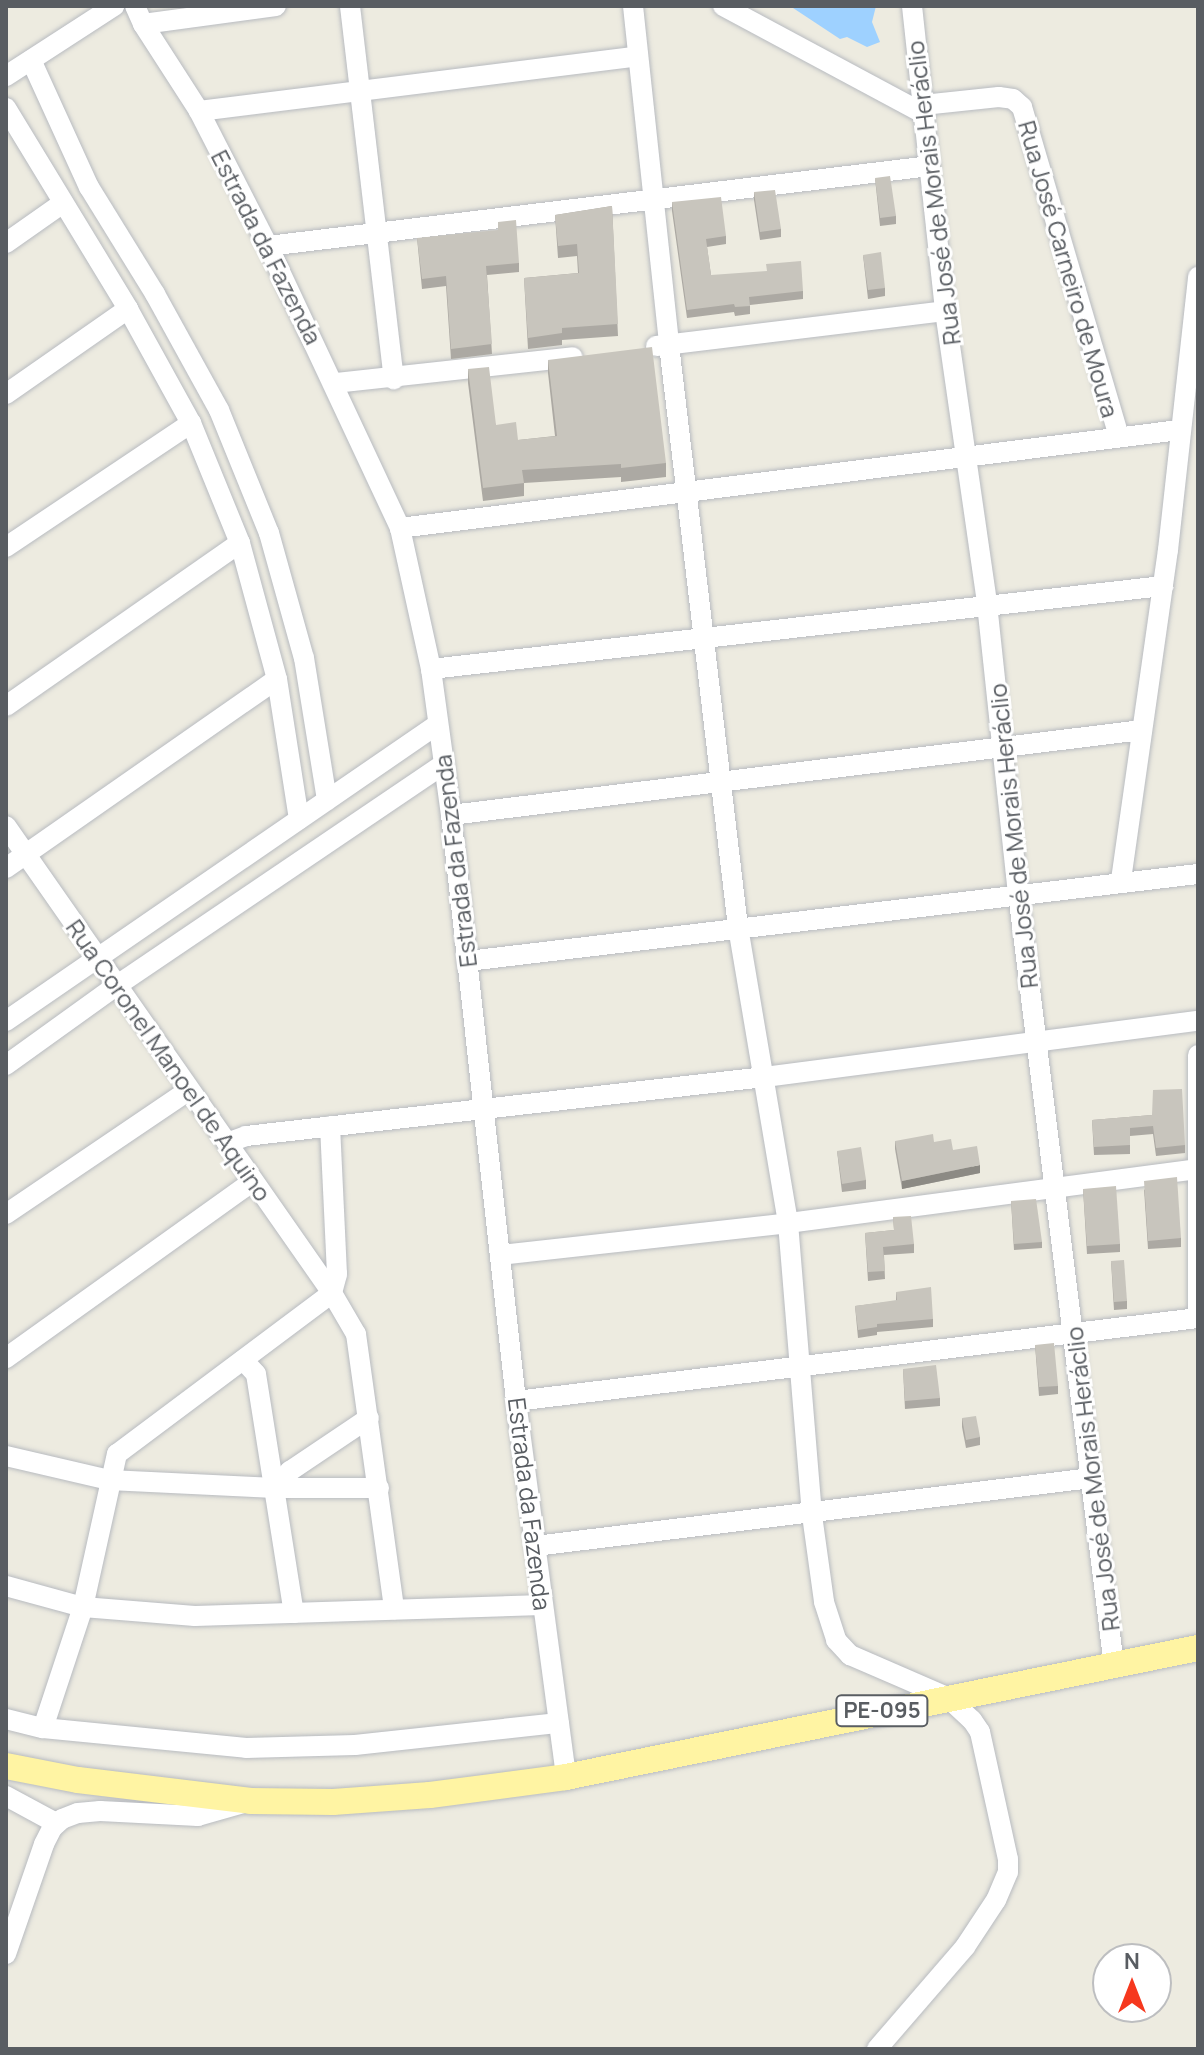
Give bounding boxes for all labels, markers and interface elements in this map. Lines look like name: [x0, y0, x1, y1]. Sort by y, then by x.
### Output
street label: Rua José de Morais Heráclio: [900, 39, 966, 347]
street label: Rua José Carneiro de Moura: [1013, 117, 1125, 421]
street label: Estrada da Fazenda: [206, 145, 328, 349]
street label: Rua José de Morais Heráclio: [983, 682, 1043, 990]
street label: Estrada da Fazenda: [428, 753, 482, 969]
street label: Rua Coronel Manoel de Aquino: [61, 914, 277, 1206]
street label: Rua José de Morais Heráclio: [1059, 1325, 1125, 1633]
street label: Estrada da Fazenda: [503, 1396, 557, 1612]
road number: PE-095: [834, 1693, 930, 1729]
north arrow: [1092, 1943, 1172, 2023]
text: N: [1124, 1946, 1140, 1976]

